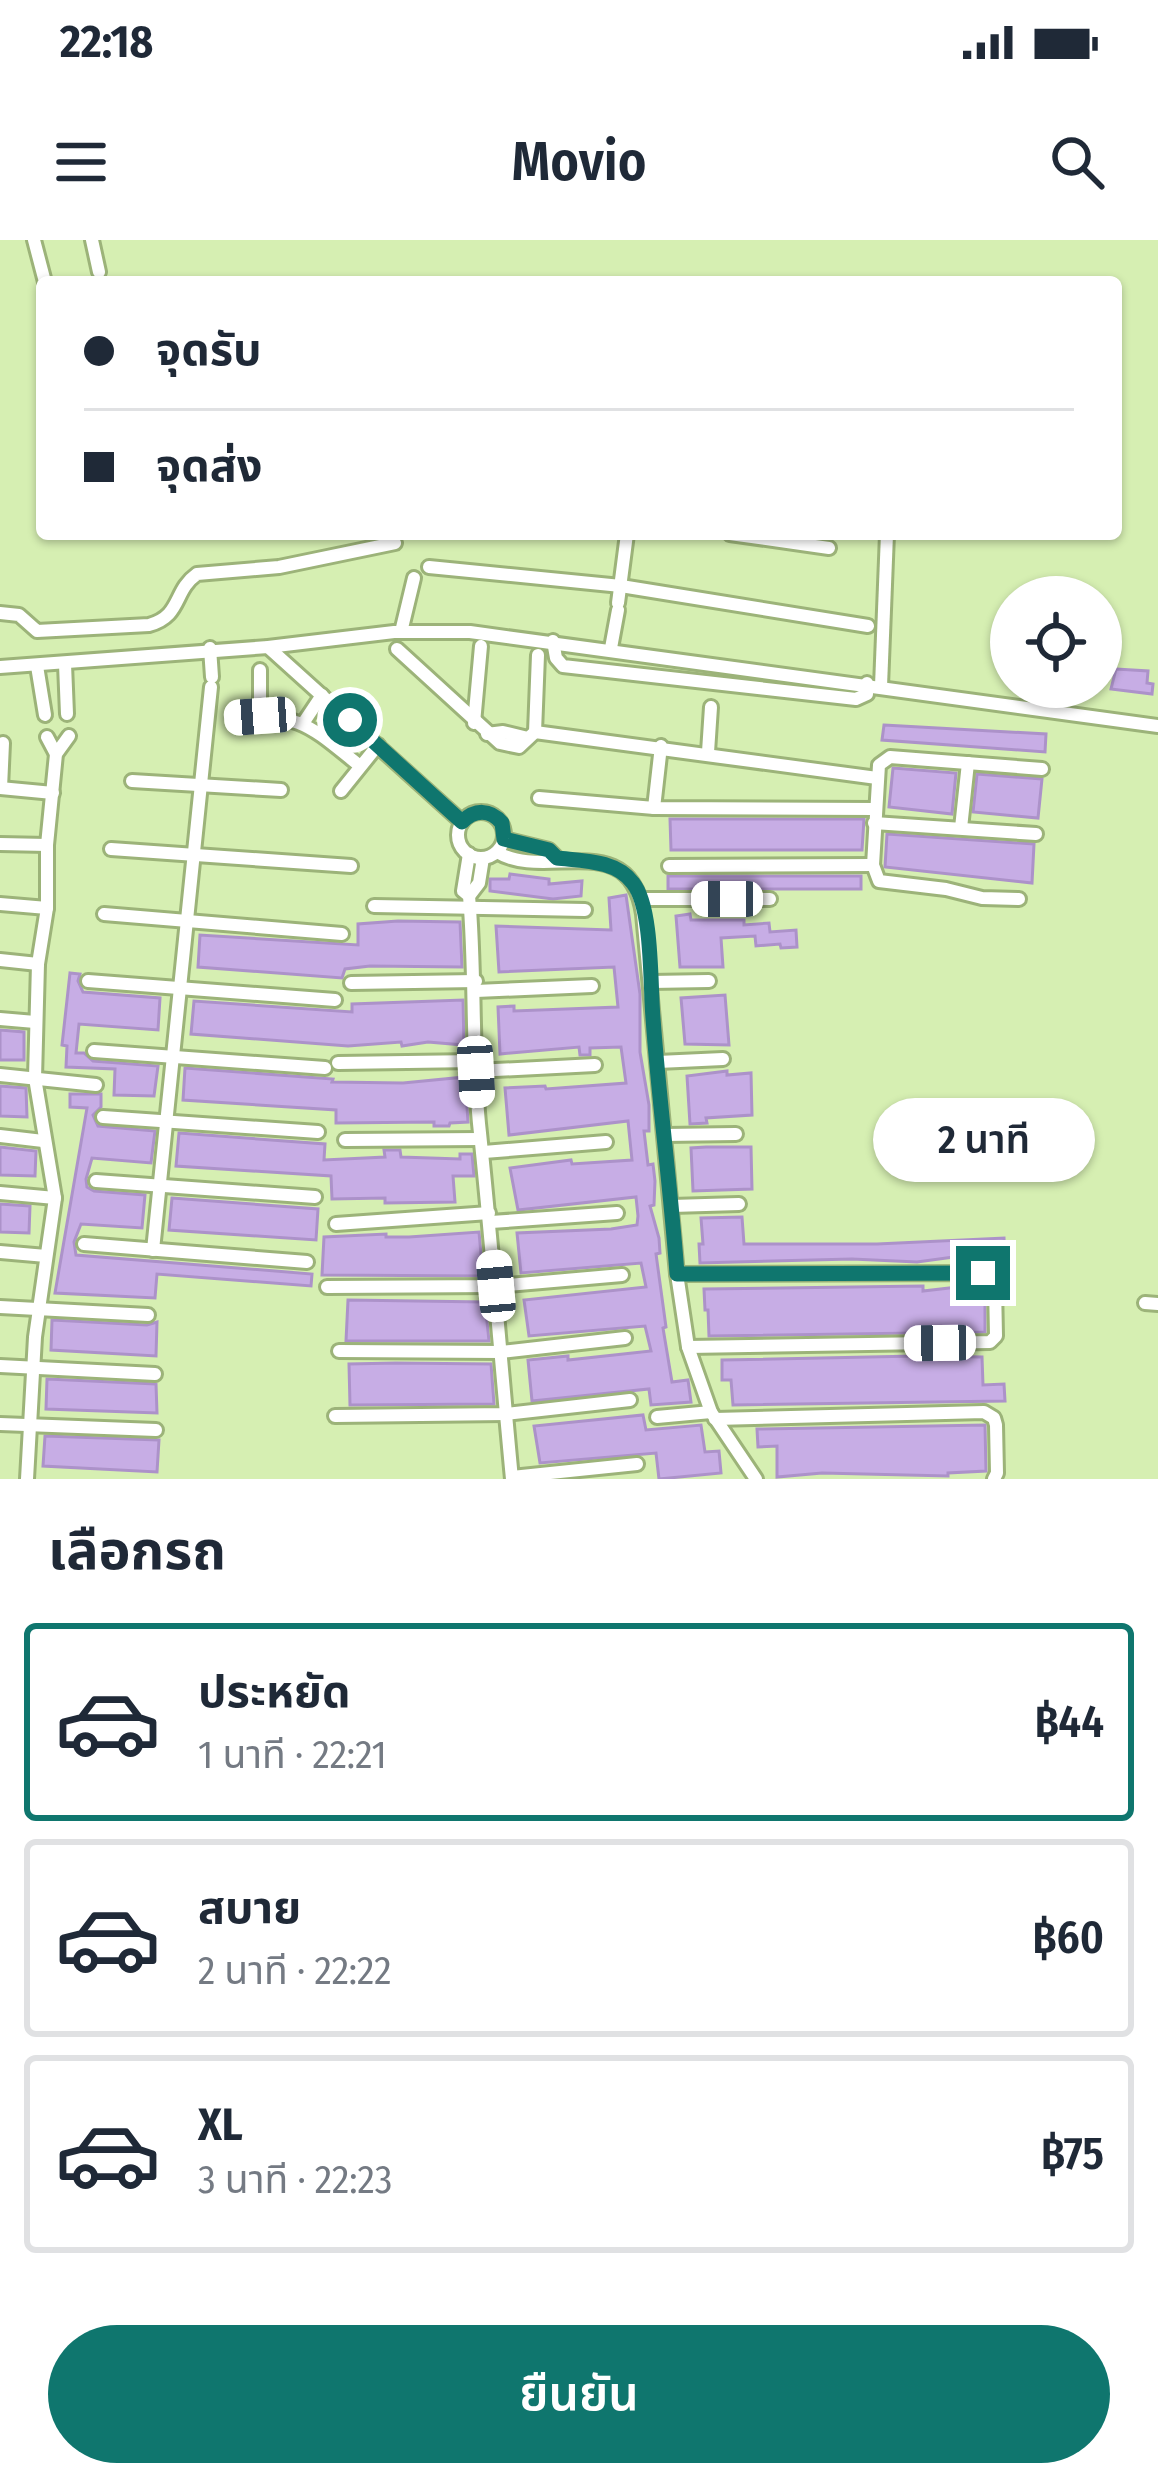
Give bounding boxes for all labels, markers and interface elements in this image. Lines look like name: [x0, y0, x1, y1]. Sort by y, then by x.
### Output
text: 22:18: [60, 15, 153, 69]
icon: menu: [48, 129, 114, 195]
icon: search: [1044, 129, 1110, 195]
text: Movio: [512, 130, 647, 194]
text: จุดรับ: [156, 323, 262, 377]
text: จุดส่ง: [156, 439, 262, 493]
map controls: [990, 576, 1122, 708]
button: locate: [990, 576, 1122, 708]
route start: [323, 693, 377, 747]
car: [223, 696, 297, 736]
car: [691, 881, 763, 917]
car: [456, 1035, 496, 1109]
callout: 2 นาที: [872, 1099, 1094, 1183]
text: 2 นาที: [938, 1117, 1030, 1163]
route end: [956, 1246, 1010, 1300]
car: [475, 1249, 517, 1323]
car: [904, 1324, 976, 1362]
text: เลือกรถ: [48, 1519, 226, 1583]
text: ประหยัด: [198, 1665, 351, 1719]
icon: car: [54, 1668, 162, 1776]
text: ฿44: [1034, 1695, 1104, 1749]
text: 1 นาที · 22:21: [198, 1732, 387, 1778]
text: สบาย: [198, 1881, 301, 1935]
icon: car: [54, 1884, 162, 1992]
text: ฿60: [1032, 1911, 1104, 1965]
text: 2 นาที · 22:22: [198, 1948, 392, 1994]
text: XL: [198, 2098, 243, 2152]
icon: car: [54, 2100, 162, 2208]
text: ฿75: [1041, 2127, 1104, 2181]
text: 3 นาที · 22:23: [198, 2157, 392, 2203]
button: ยืนยัน: [48, 2325, 1110, 2463]

